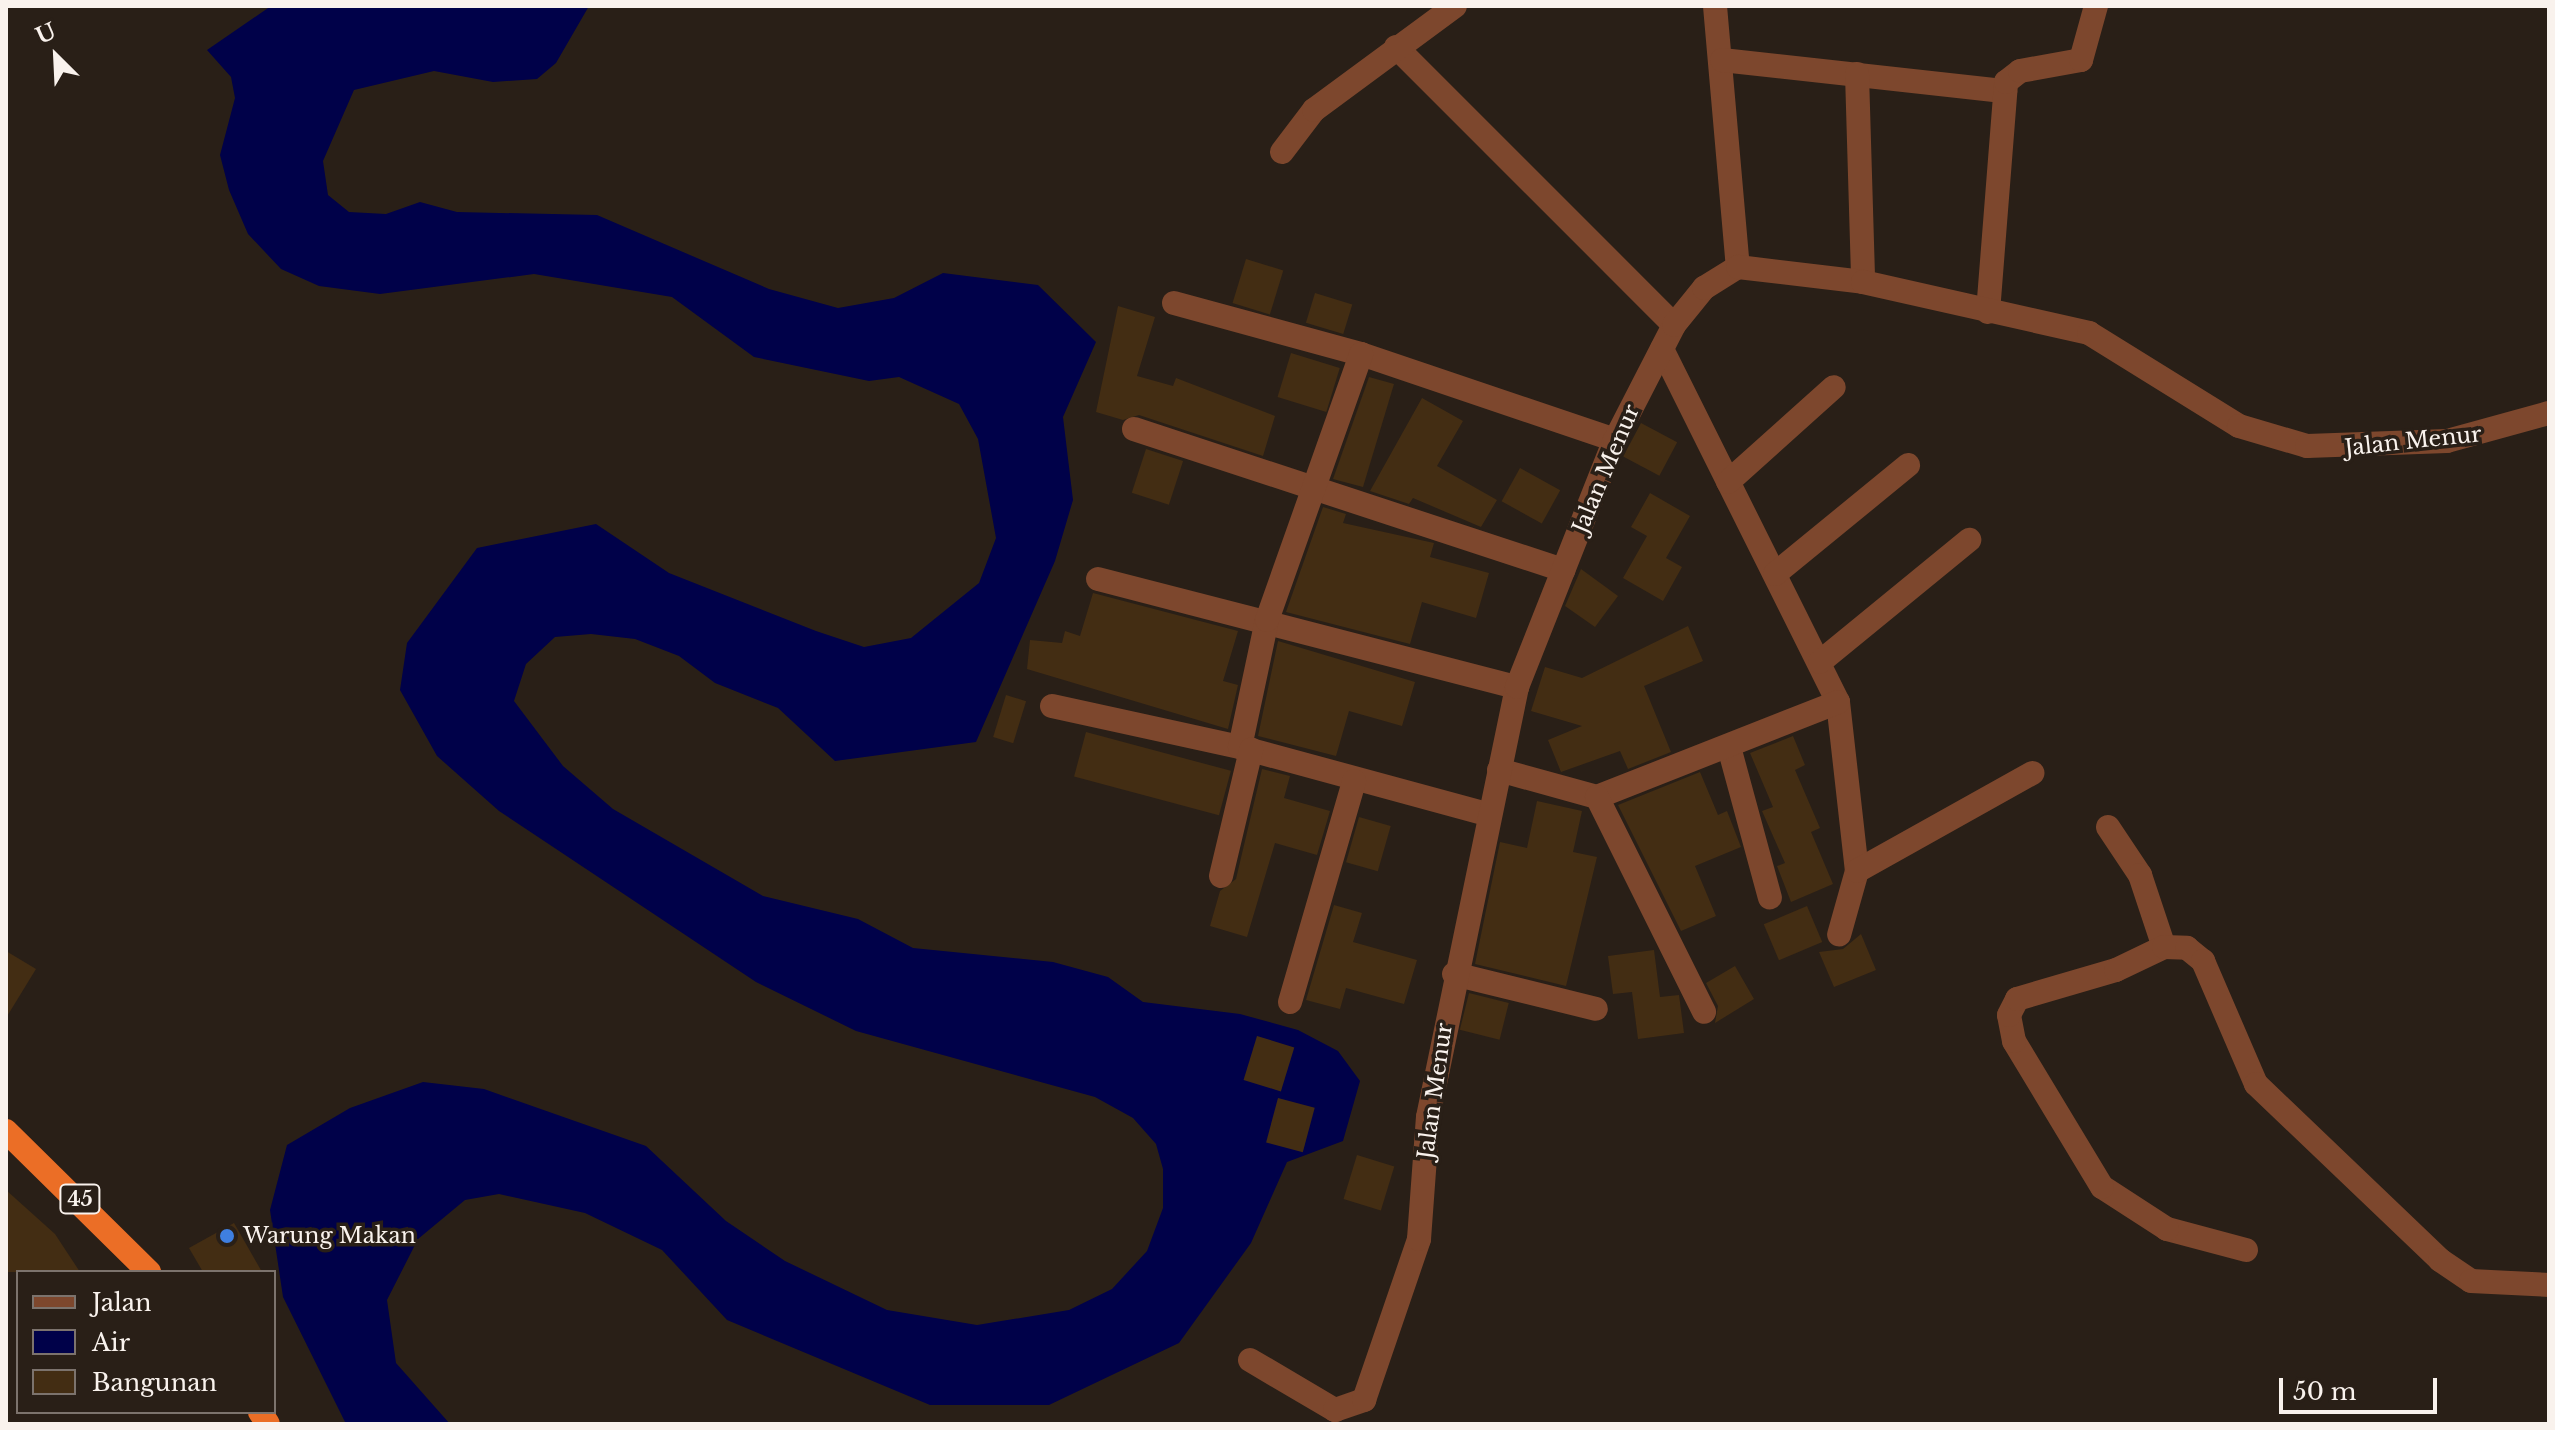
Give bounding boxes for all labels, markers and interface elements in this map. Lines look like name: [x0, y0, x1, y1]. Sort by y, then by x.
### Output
north arrow: [16, 16, 96, 96]
text: U: [32, 17, 60, 50]
street label: Jalan Menur: [1567, 401, 1645, 537]
street label: Jalan Menur: [2343, 421, 2483, 461]
street label: Jalan Menur: [1412, 1021, 1458, 1161]
road number: 45: [58, 1183, 102, 1215]
place label: Warung Makan: [243, 1223, 416, 1249]
marker: Warung Makan: [218, 1227, 236, 1245]
legend: [16, 1270, 276, 1414]
text: Jalan: [92, 1288, 152, 1317]
text: Air: [92, 1328, 130, 1357]
scale bar: [2283, 1362, 2441, 1412]
text: Bangunan: [92, 1368, 217, 1397]
text: 50 m: [2293, 1377, 2356, 1406]

